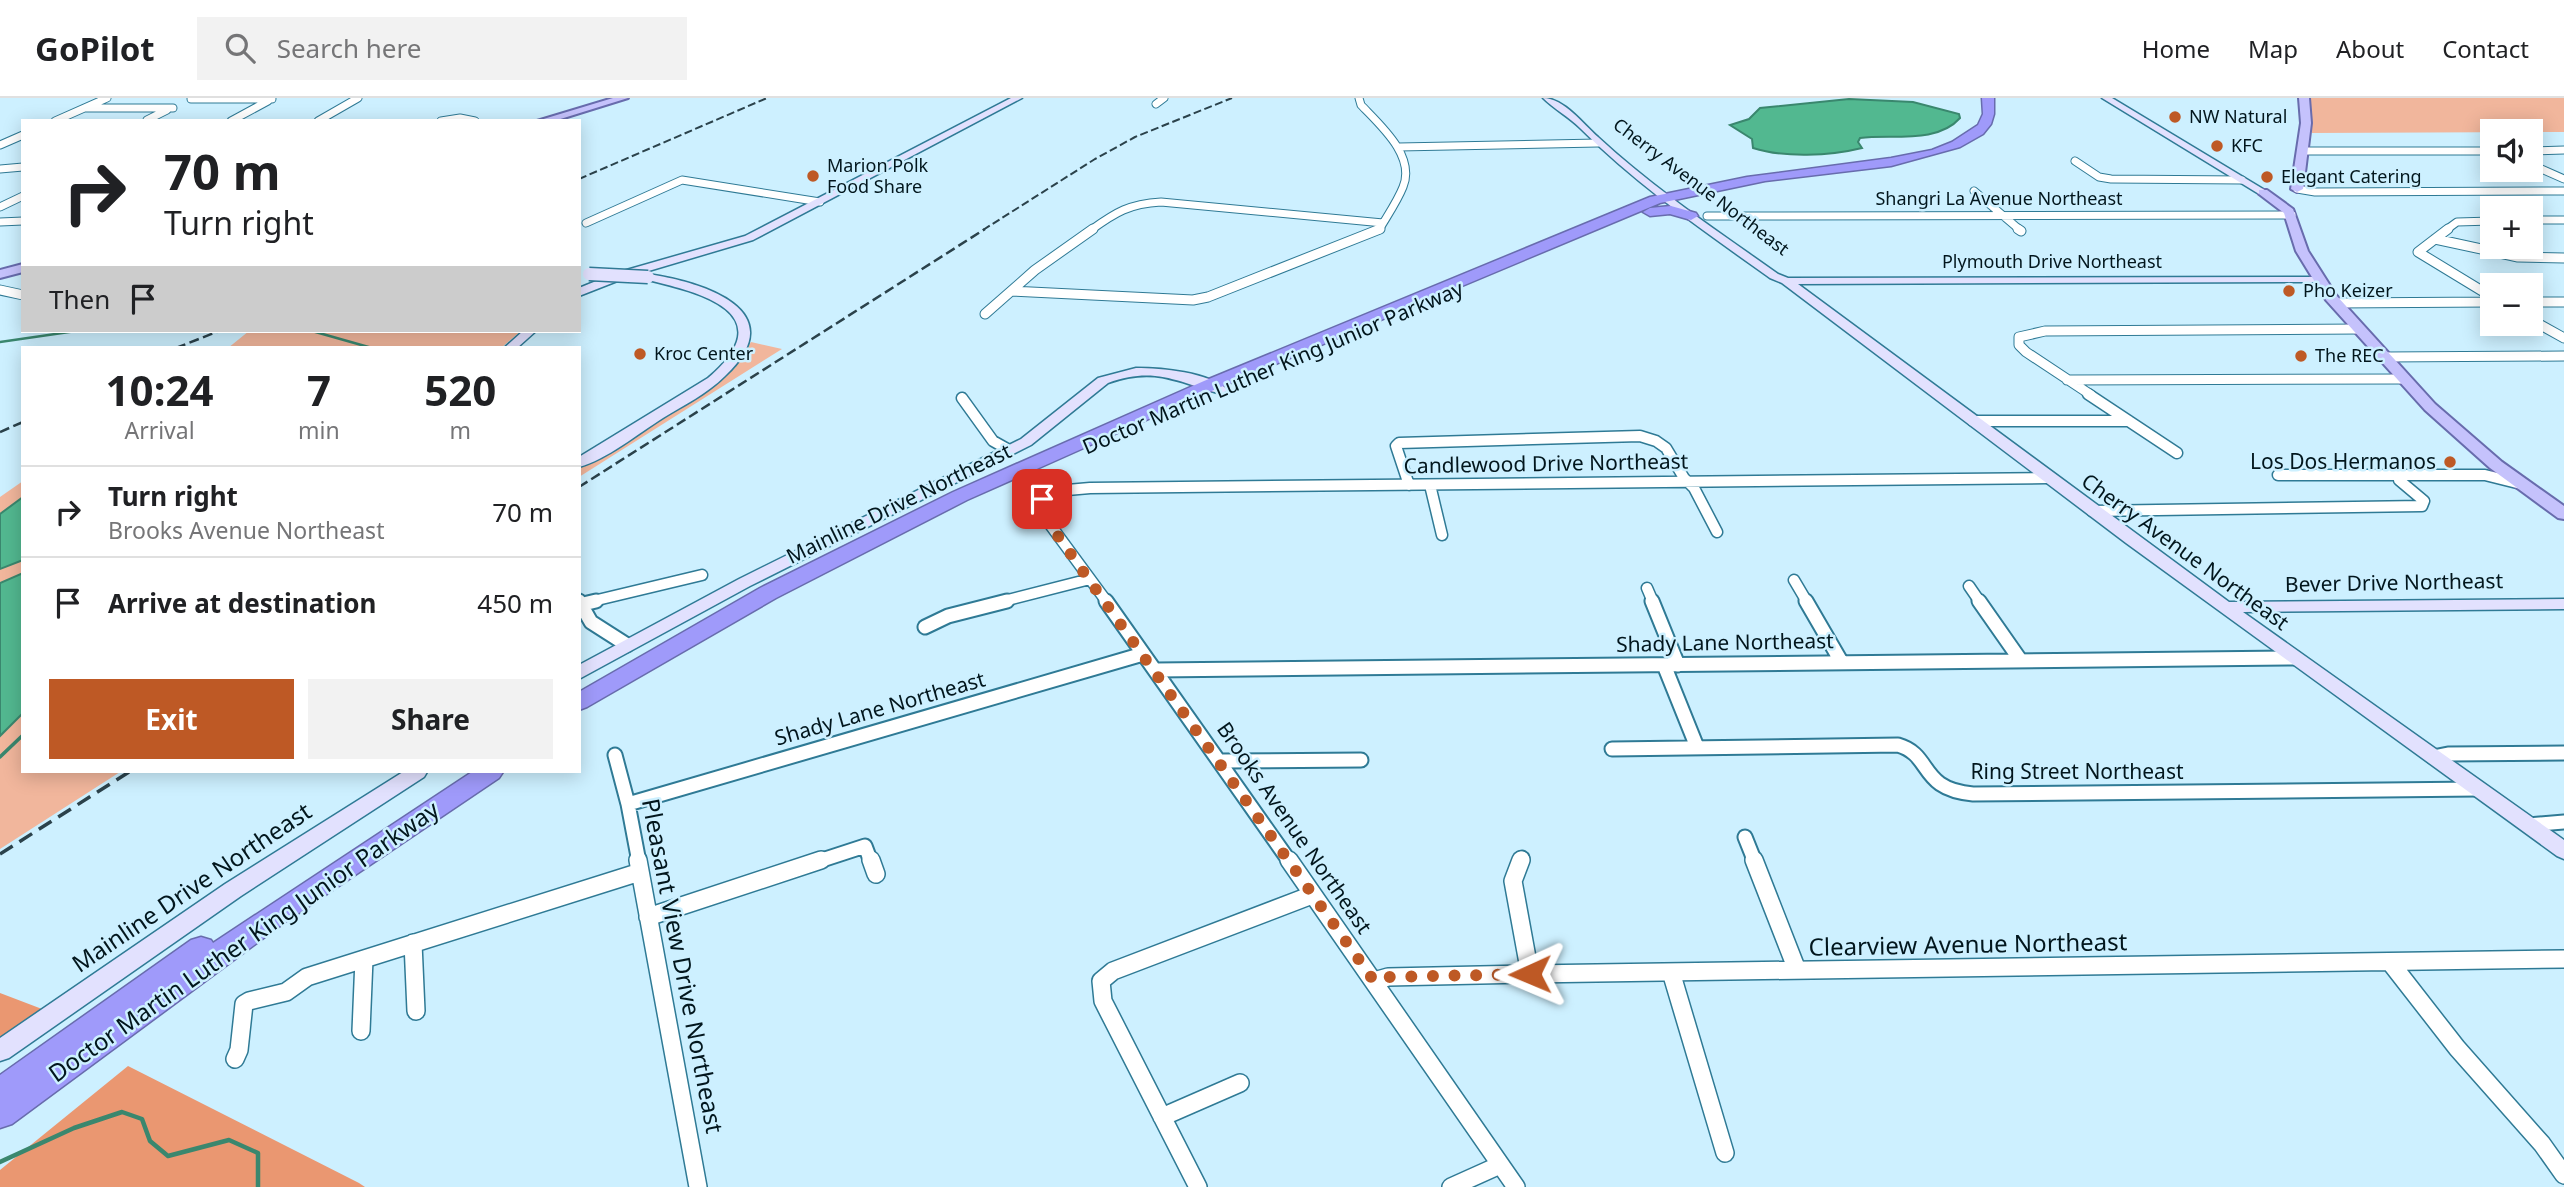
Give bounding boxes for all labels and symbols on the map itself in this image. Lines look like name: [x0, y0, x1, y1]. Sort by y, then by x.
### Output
place label: NW Natural: [2189, 104, 2287, 128]
marker: NW Natural: [2167, 109, 2183, 125]
street label: Cherry Avenue Northeast: [1609, 112, 1795, 261]
place label: KFC: [2231, 133, 2263, 157]
marker: KFC: [2209, 138, 2225, 154]
place label: Marion Polk Food Share: [827, 153, 929, 198]
place label: Elegant Catering: [2281, 164, 2422, 188]
marker: Marion Polk Food Share: [805, 168, 821, 184]
marker: Elegant Catering: [2259, 169, 2275, 185]
street label: Shangri La Avenue Northeast: [1875, 186, 2123, 210]
street label: Plymouth Drive Northeast: [1942, 249, 2163, 273]
street label: Doctor Martin Luther King Junior Parkway: [1078, 274, 1468, 460]
place label: Pho Keizer: [2303, 278, 2393, 302]
marker: Pho Keizer: [2281, 283, 2297, 299]
place label: Kroc Center: [654, 341, 754, 365]
place label: The REC: [2315, 343, 2384, 367]
marker: Kroc Center: [632, 346, 648, 362]
marker: The REC: [2293, 348, 2309, 364]
street label: Mainline Drive Northeast: [781, 436, 1016, 570]
street label: Candlewood Drive Northeast: [1403, 447, 1689, 479]
place label: Los Dos Hermanos: [2250, 447, 2436, 475]
marker: Los Dos Hermanos: [2442, 454, 2458, 470]
street label: Cherry Avenue Northeast: [2076, 466, 2295, 636]
pin: [1012, 469, 1072, 529]
street label: Bever Drive Northeast: [2285, 566, 2504, 598]
street label: Shady Lane Northeast: [1616, 626, 1834, 658]
street label: Shady Lane Northeast: [771, 664, 989, 751]
street label: Brooks Avenue Northeast: [1211, 716, 1379, 939]
street label: Ring Street Northeast: [1970, 757, 2184, 785]
street label: Doctor Martin Luther King Junior Parkway: [41, 792, 446, 1089]
street label: Mainline Drive Northeast: [65, 794, 318, 979]
street label: Pleasant View Drive Northeast: [635, 796, 732, 1136]
street label: Clearview Avenue Northeast: [1808, 924, 2128, 963]
position arrow: [1493, 937, 1567, 1011]

